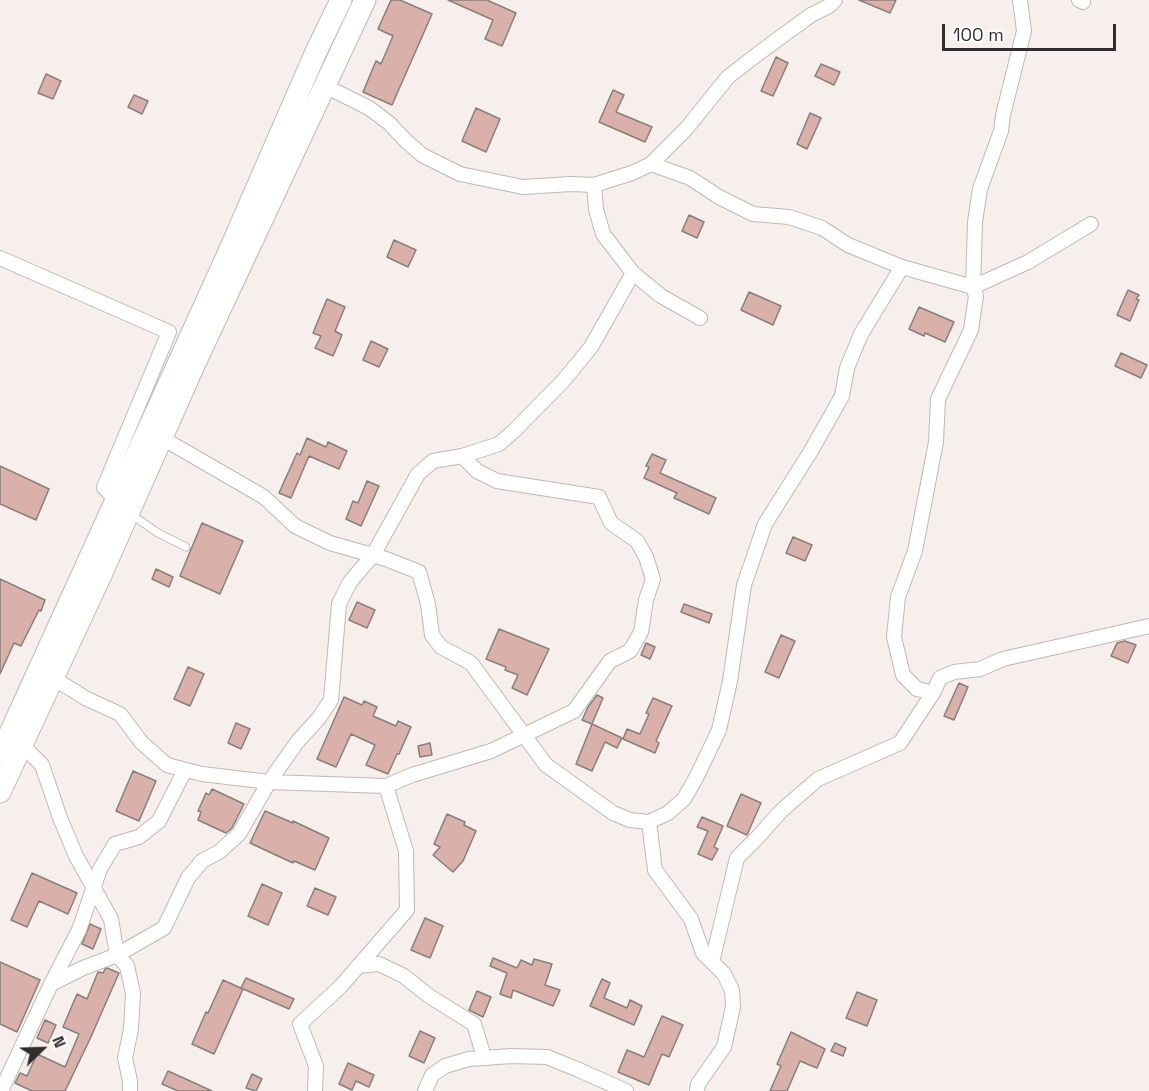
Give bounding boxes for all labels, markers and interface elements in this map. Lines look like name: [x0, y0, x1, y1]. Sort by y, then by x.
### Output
scale bar: [945, 12, 1119, 50]
text: 100 m: [953, 23, 1004, 46]
north arrow: [12, 1019, 72, 1079]
text: N: [47, 1033, 71, 1051]

